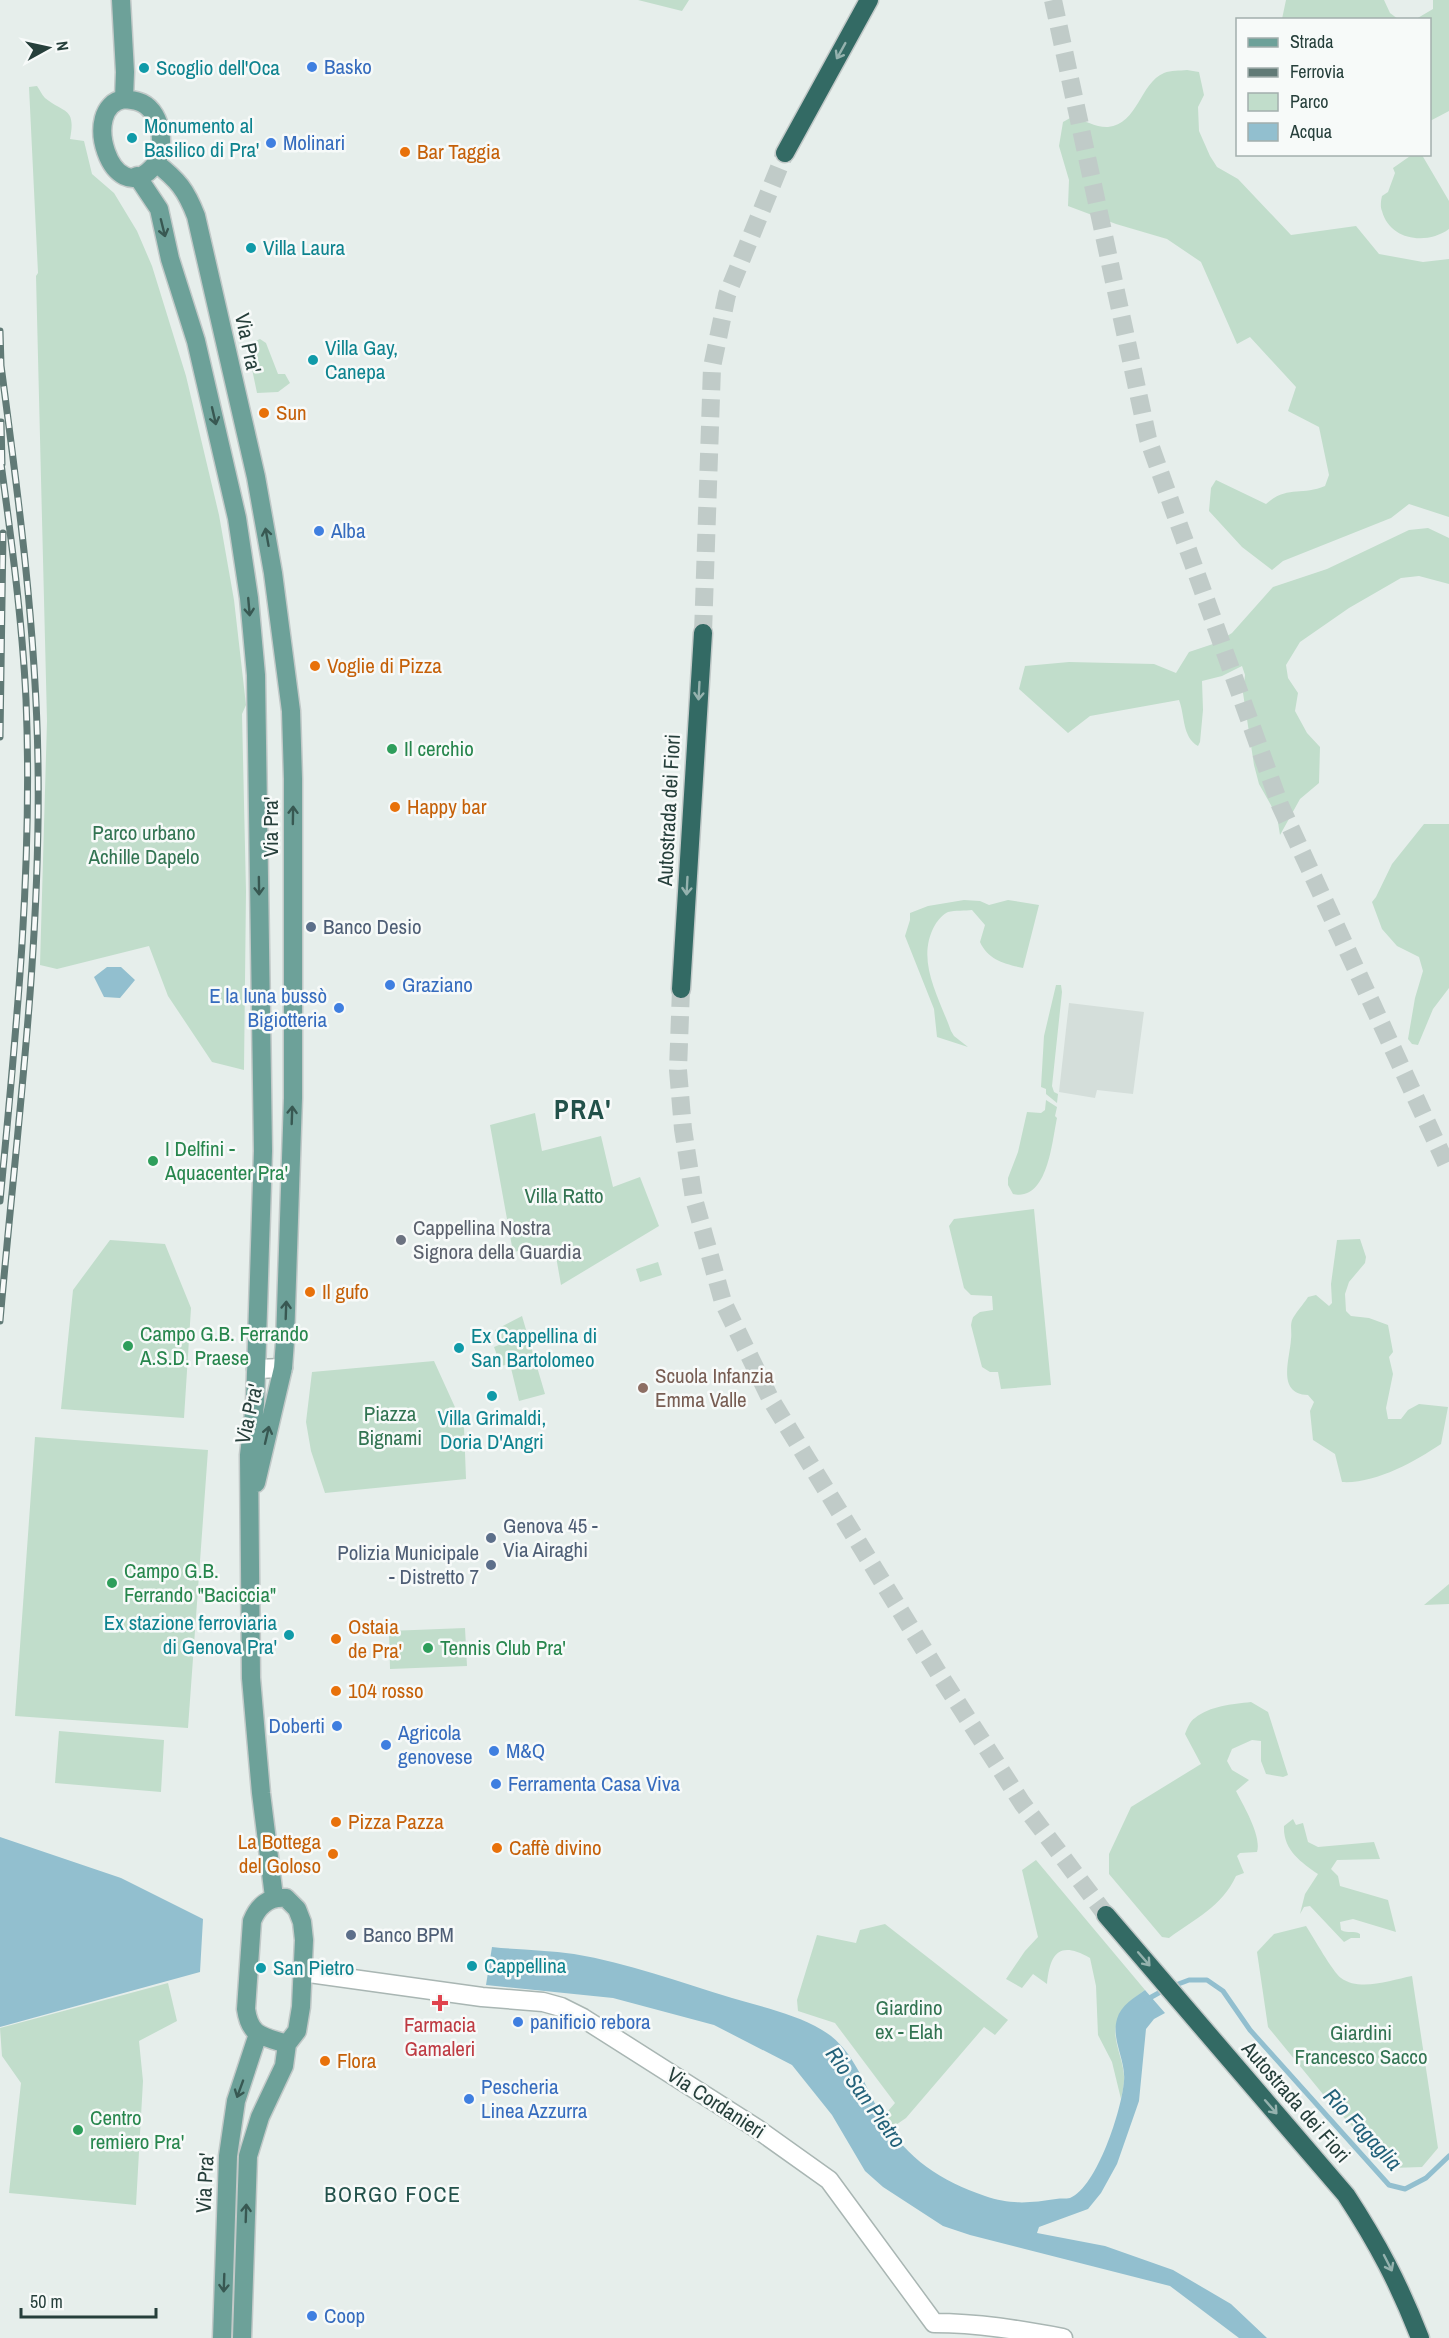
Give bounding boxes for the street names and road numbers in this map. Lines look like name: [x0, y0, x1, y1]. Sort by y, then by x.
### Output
street label: Via Pra': [228, 310, 269, 375]
street label: Autostrada dei Fiori: [650, 733, 687, 888]
street label: Via Pra': [256, 797, 285, 857]
street label: Via Pra': [228, 1381, 269, 1447]
street label: Autostrada dei Fiori: [1235, 2034, 1357, 2169]
street label: Via Cordanieri: [662, 2060, 771, 2145]
street label: Via Pra': [188, 2152, 221, 2214]

